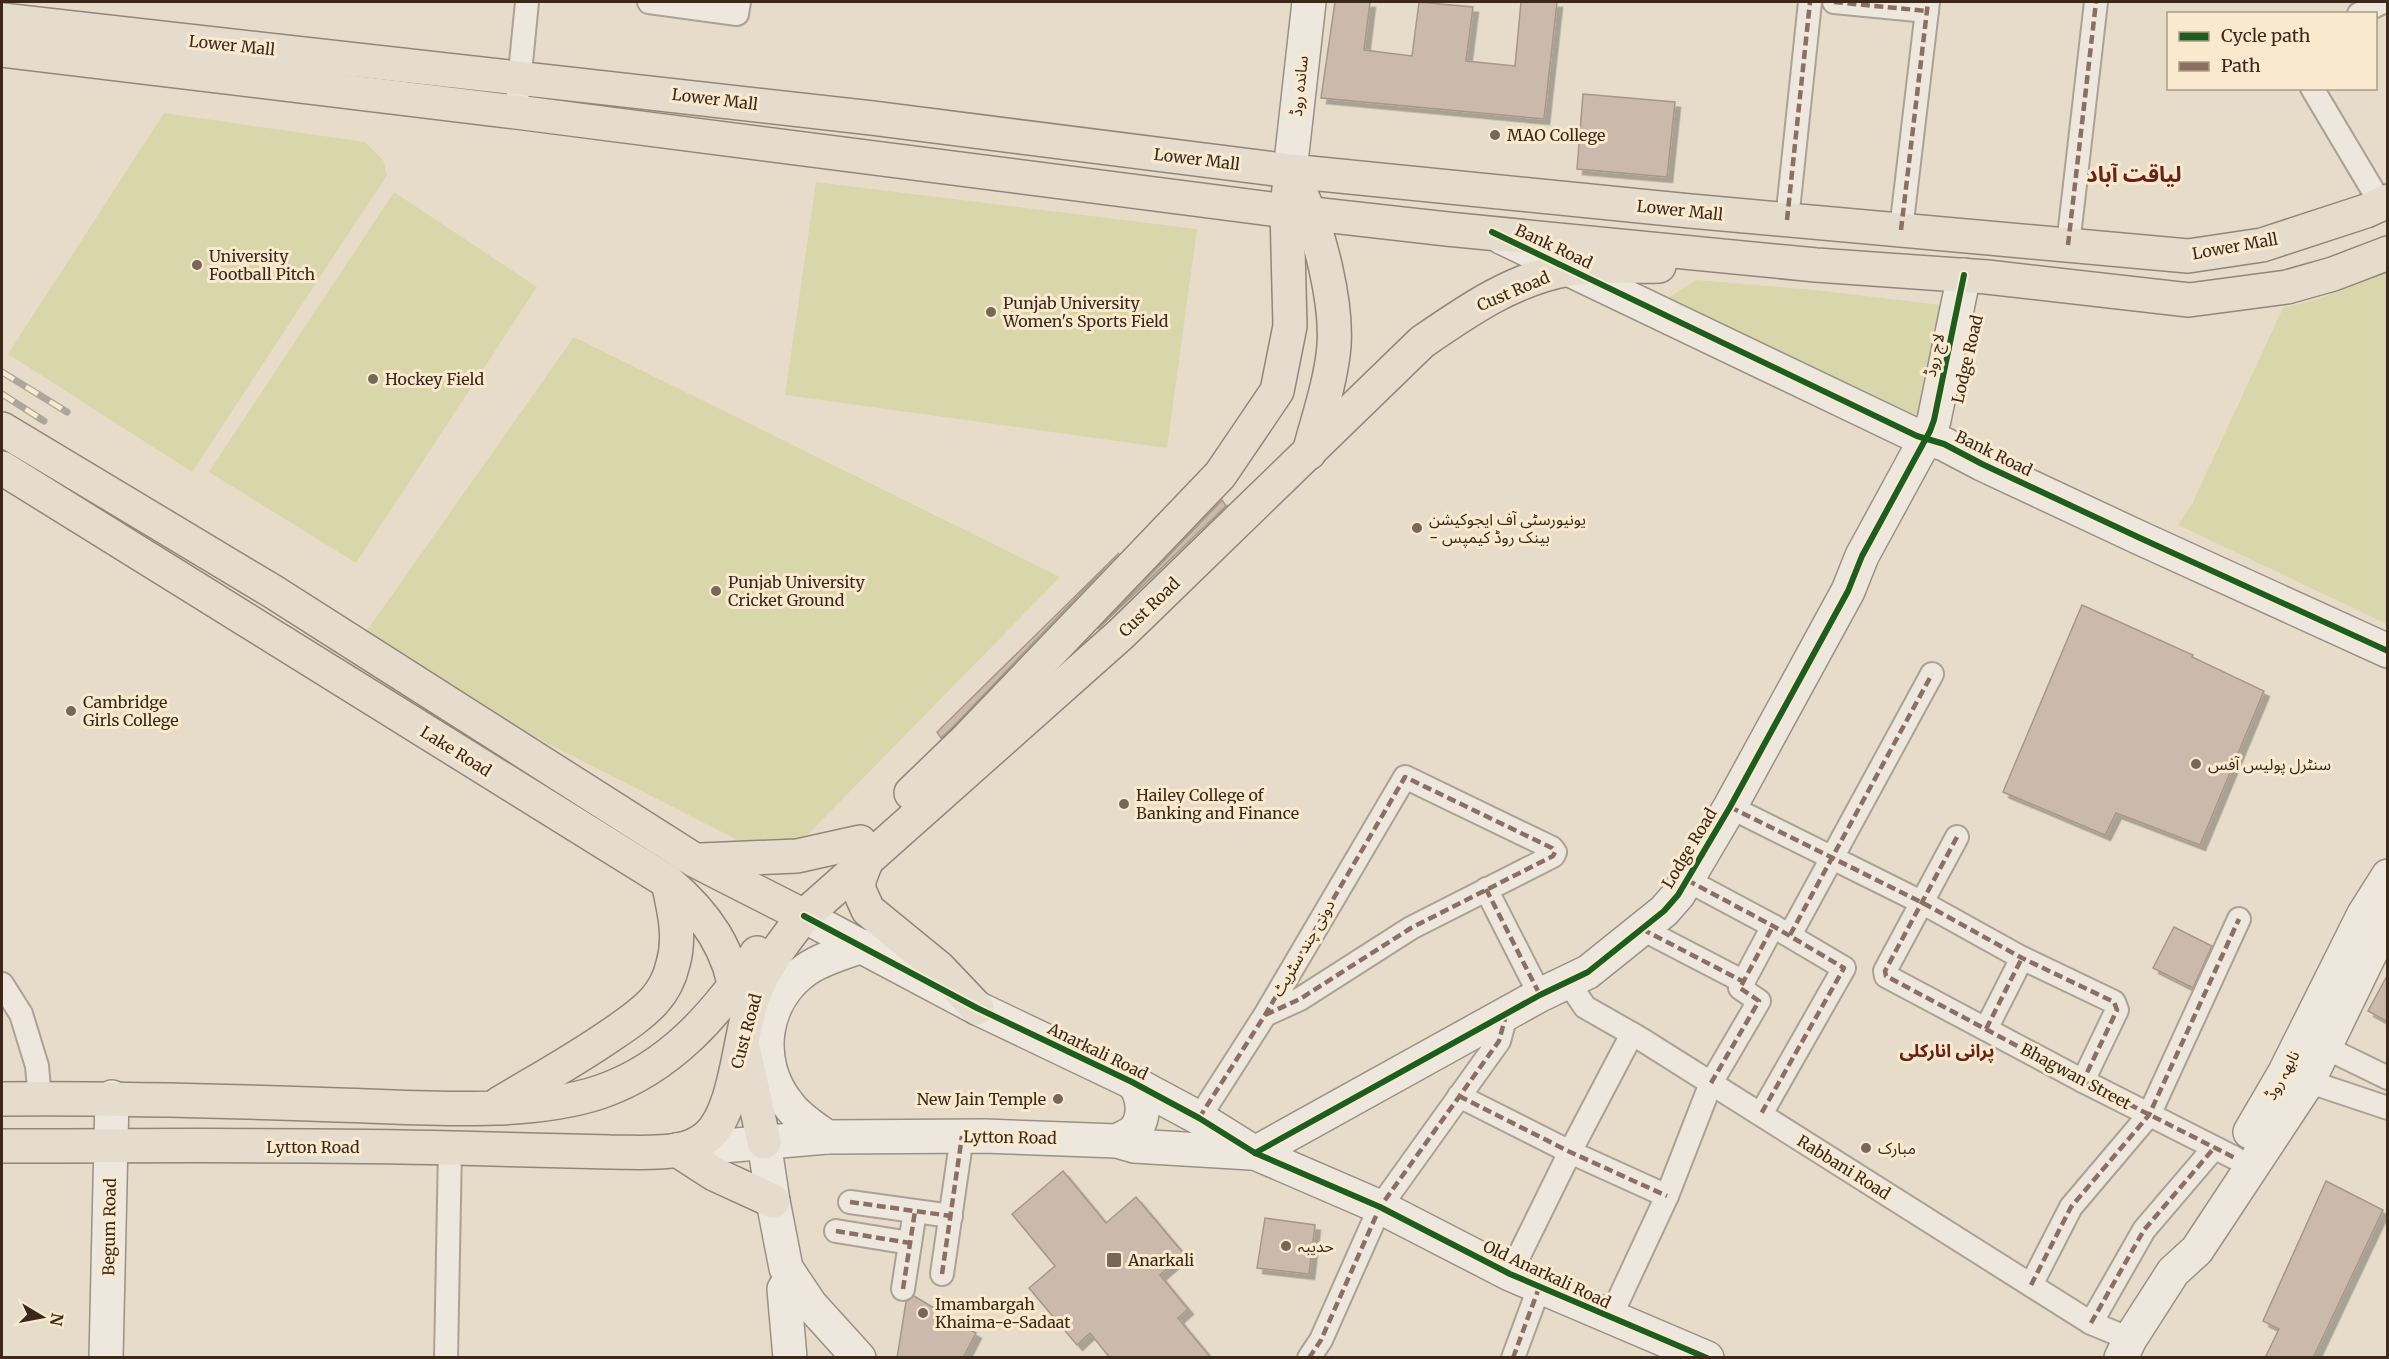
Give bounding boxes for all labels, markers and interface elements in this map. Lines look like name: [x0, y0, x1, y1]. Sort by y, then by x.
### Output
legend: [2167, 12, 2377, 90]
text: Cycle path: [2221, 24, 2311, 47]
street label: Lower Mall: [188, 31, 276, 59]
text: Path: [2221, 54, 2261, 77]
street label: ساندہ روڈ: [1286, 55, 1312, 117]
street label: Lower Mall: [671, 84, 759, 114]
place label: MAO College: [1507, 125, 1605, 145]
marker: MAO College: [1488, 128, 1502, 142]
street label: Lower Mall: [1153, 144, 1241, 174]
district label: لیاقت آباد: [2086, 160, 2182, 188]
street label: Lower Mall: [1636, 196, 1724, 224]
street label: Bank Road: [1512, 219, 1596, 273]
street label: Lower Mall: [2191, 229, 2279, 263]
place label: University Football Pitch: [209, 246, 315, 284]
marker: University Football Pitch: [190, 258, 204, 272]
street label: Cust Road: [1474, 267, 1553, 315]
place label: Punjab University Women's Sports Field: [1002, 293, 1169, 331]
marker: Punjab University Women's Sports Field: [984, 305, 998, 319]
street label: Lodge Road: [1947, 313, 1987, 405]
street label: لاج روڈ: [1920, 331, 1951, 379]
place label: Hockey Field: [385, 369, 484, 389]
marker: Hockey Field: [366, 372, 380, 386]
street label: Bank Road: [1952, 426, 2036, 480]
place label: یونیورسٹی آف ایجوکیشن - بینک روڈ کیمپس: [1429, 509, 1586, 548]
marker: یونیورسٹی آف ایجوکیشن - بینک روڈ کیمپس: [1410, 521, 1424, 535]
place label: Punjab University Cricket Ground: [728, 572, 866, 610]
street label: Cust Road: [1114, 573, 1184, 641]
marker: Punjab University Cricket Ground: [709, 584, 723, 598]
place label: Cambridge Girls College: [83, 692, 179, 730]
marker: Cambridge Girls College: [64, 704, 78, 718]
street label: Lake Road: [417, 721, 495, 781]
place label: سنٹرل پولیس آفس: [2208, 754, 2331, 775]
marker: سنٹرل پولیس آفس: [2189, 757, 2203, 771]
place label: Hailey College of Banking and Finance: [1136, 785, 1299, 823]
marker: Hailey College of Banking and Finance: [1117, 797, 1131, 811]
street label: Lodge Road: [1657, 804, 1721, 892]
street label: دونی چند سٹریٹ: [1267, 896, 1340, 1001]
street label: Cust Road: [726, 991, 766, 1071]
street label: Anarkali Road: [1044, 1018, 1152, 1084]
district label: پرانی انارکلی: [1899, 1039, 1995, 1063]
street label: Bhagwan Street: [2017, 1039, 2135, 1114]
street label: نابھہ روڈ: [2260, 1047, 2304, 1103]
place label: New Jain Temple: [917, 1089, 1046, 1109]
marker: New Jain Temple: [1051, 1092, 1065, 1106]
street label: Lytton Road: [963, 1126, 1057, 1148]
street label: Rabbani Road: [1794, 1130, 1895, 1204]
street label: Lytton Road: [266, 1137, 360, 1157]
place label: مبارک: [1878, 1138, 1916, 1158]
marker: مبارک: [1859, 1141, 1873, 1155]
street label: Begum Road: [98, 1178, 120, 1276]
place label: حدیبہ: [1298, 1236, 1334, 1256]
street label: Old Anarkali Road: [1480, 1236, 1614, 1313]
marker: حدیبہ: [1279, 1239, 1293, 1253]
place label: Anarkali: [1127, 1250, 1194, 1270]
marker: Anarkali: [1105, 1251, 1123, 1269]
north arrow: [12, 1287, 72, 1347]
place label: Imambargah Khaima-e-Sadaat: [935, 1294, 1071, 1332]
marker: Imambargah Khaima-e-Sadaat: [916, 1306, 930, 1320]
text: N: [46, 1312, 68, 1328]

